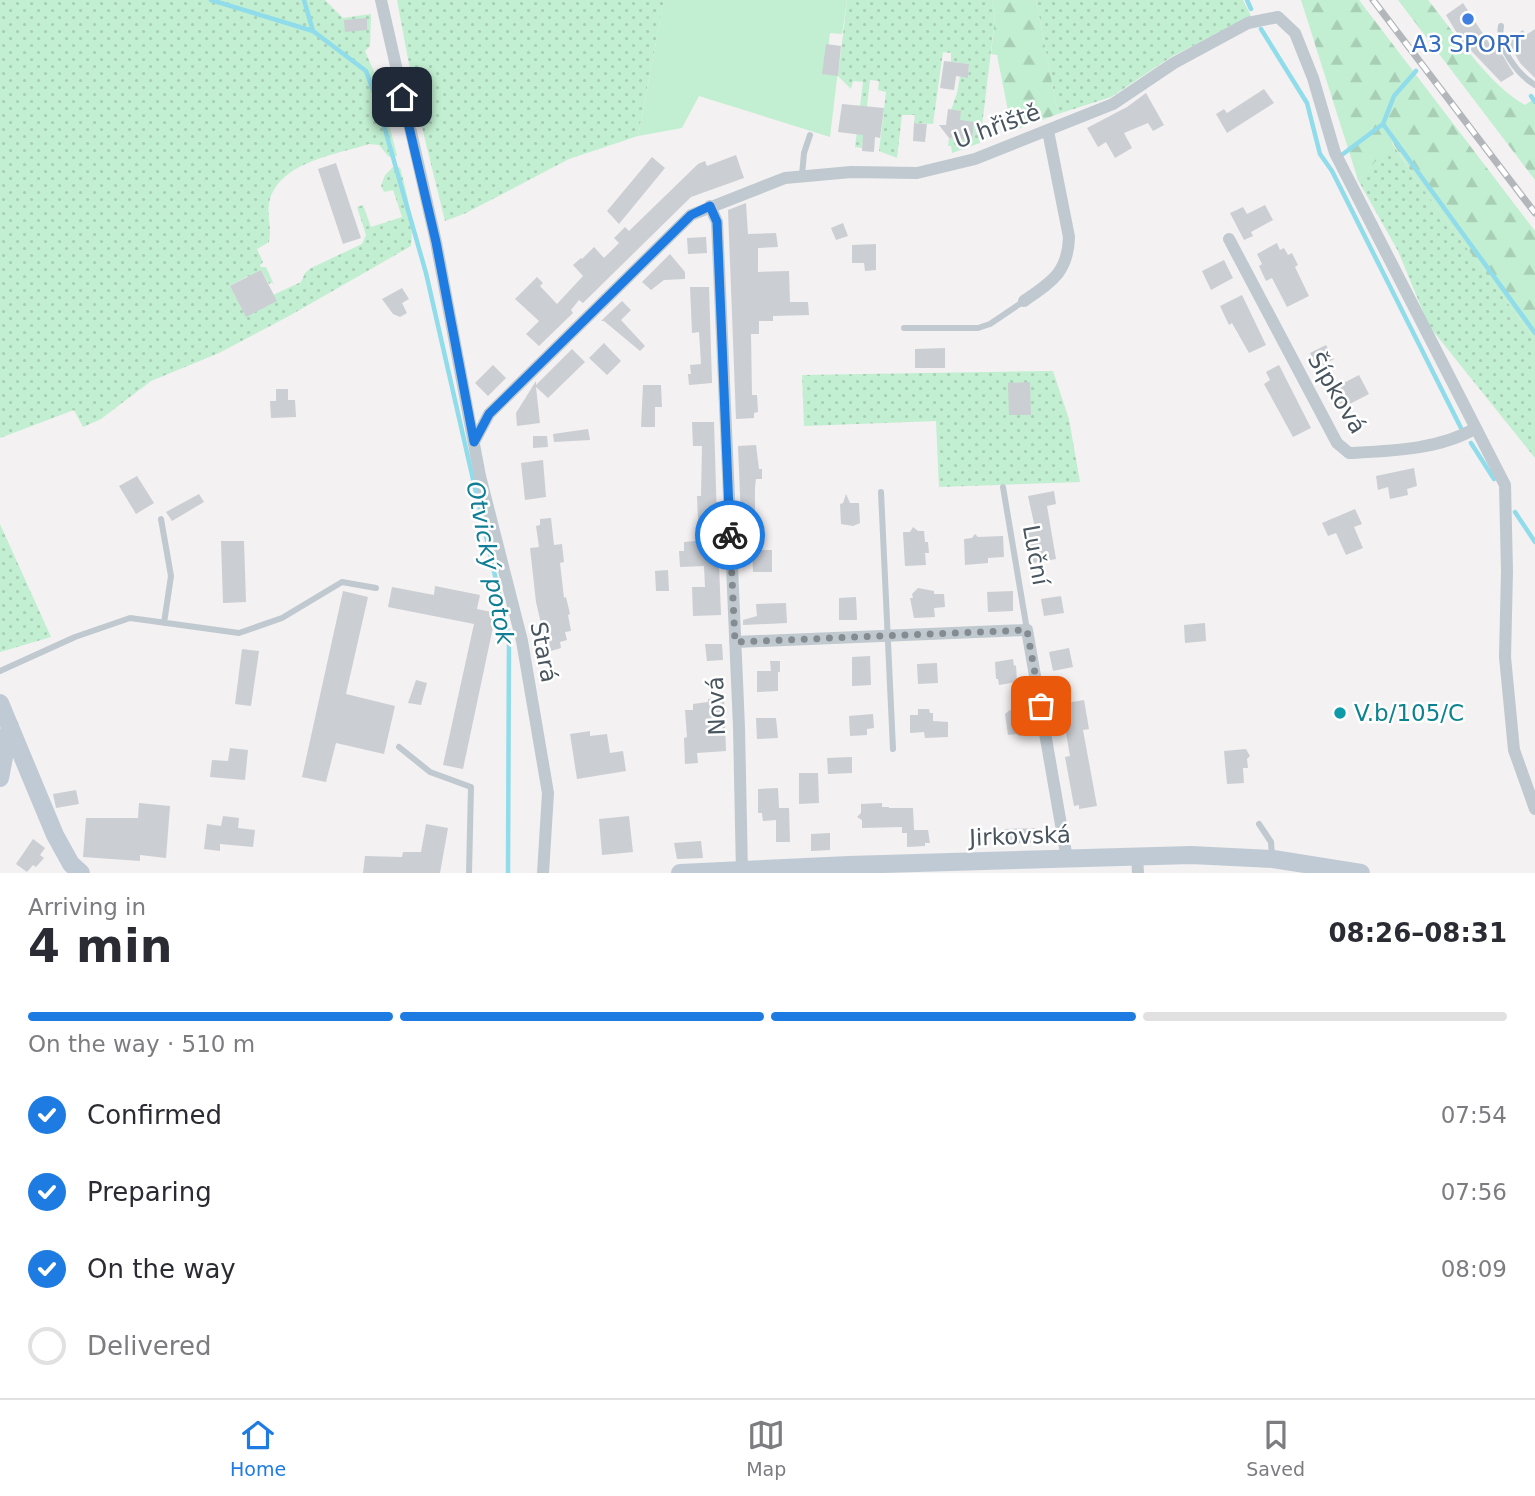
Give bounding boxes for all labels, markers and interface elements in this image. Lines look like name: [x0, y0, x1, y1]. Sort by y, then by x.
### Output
marker: A3 SPORT: [1460, 11, 1476, 27]
place label: A3 SPORT: [1412, 31, 1525, 57]
pin: [372, 67, 432, 127]
icon: home: [383, 78, 421, 116]
street label: U hřiště: [950, 98, 1044, 154]
street label: Šípková: [1303, 347, 1372, 438]
water label: Otvický potok: [460, 479, 520, 648]
courier: [695, 500, 765, 570]
icon: bike: [711, 516, 749, 554]
street label: Luční: [1018, 523, 1054, 588]
street label: Stará: [525, 619, 563, 685]
street label: Nová: [702, 676, 730, 736]
pin: [1011, 676, 1071, 736]
icon: bag: [1022, 687, 1060, 725]
place label: V.b/105/C: [1354, 700, 1464, 726]
marker: V.b/105/C: [1332, 705, 1348, 721]
street label: Jirkovská: [967, 821, 1071, 851]
text: Arriving in: [28, 894, 146, 920]
text: 08:26–08:31: [1328, 918, 1507, 948]
text: 4 min: [28, 919, 172, 973]
text: On the way · 510 m: [28, 1031, 255, 1057]
icon: check: [28, 1096, 66, 1134]
text: Confirmed: [87, 1100, 222, 1130]
text: 07:54: [1441, 1102, 1507, 1128]
icon: check: [28, 1173, 66, 1211]
text: Preparing: [87, 1177, 212, 1207]
text: 07:56: [1441, 1179, 1507, 1205]
icon: check: [28, 1250, 66, 1288]
text: On the way: [87, 1254, 236, 1284]
text: 08:09: [1441, 1256, 1507, 1282]
text: Delivered: [87, 1331, 211, 1361]
tab: Home: [230, 1416, 286, 1480]
tab: Map: [746, 1416, 786, 1480]
tab: Saved: [1246, 1416, 1305, 1480]

